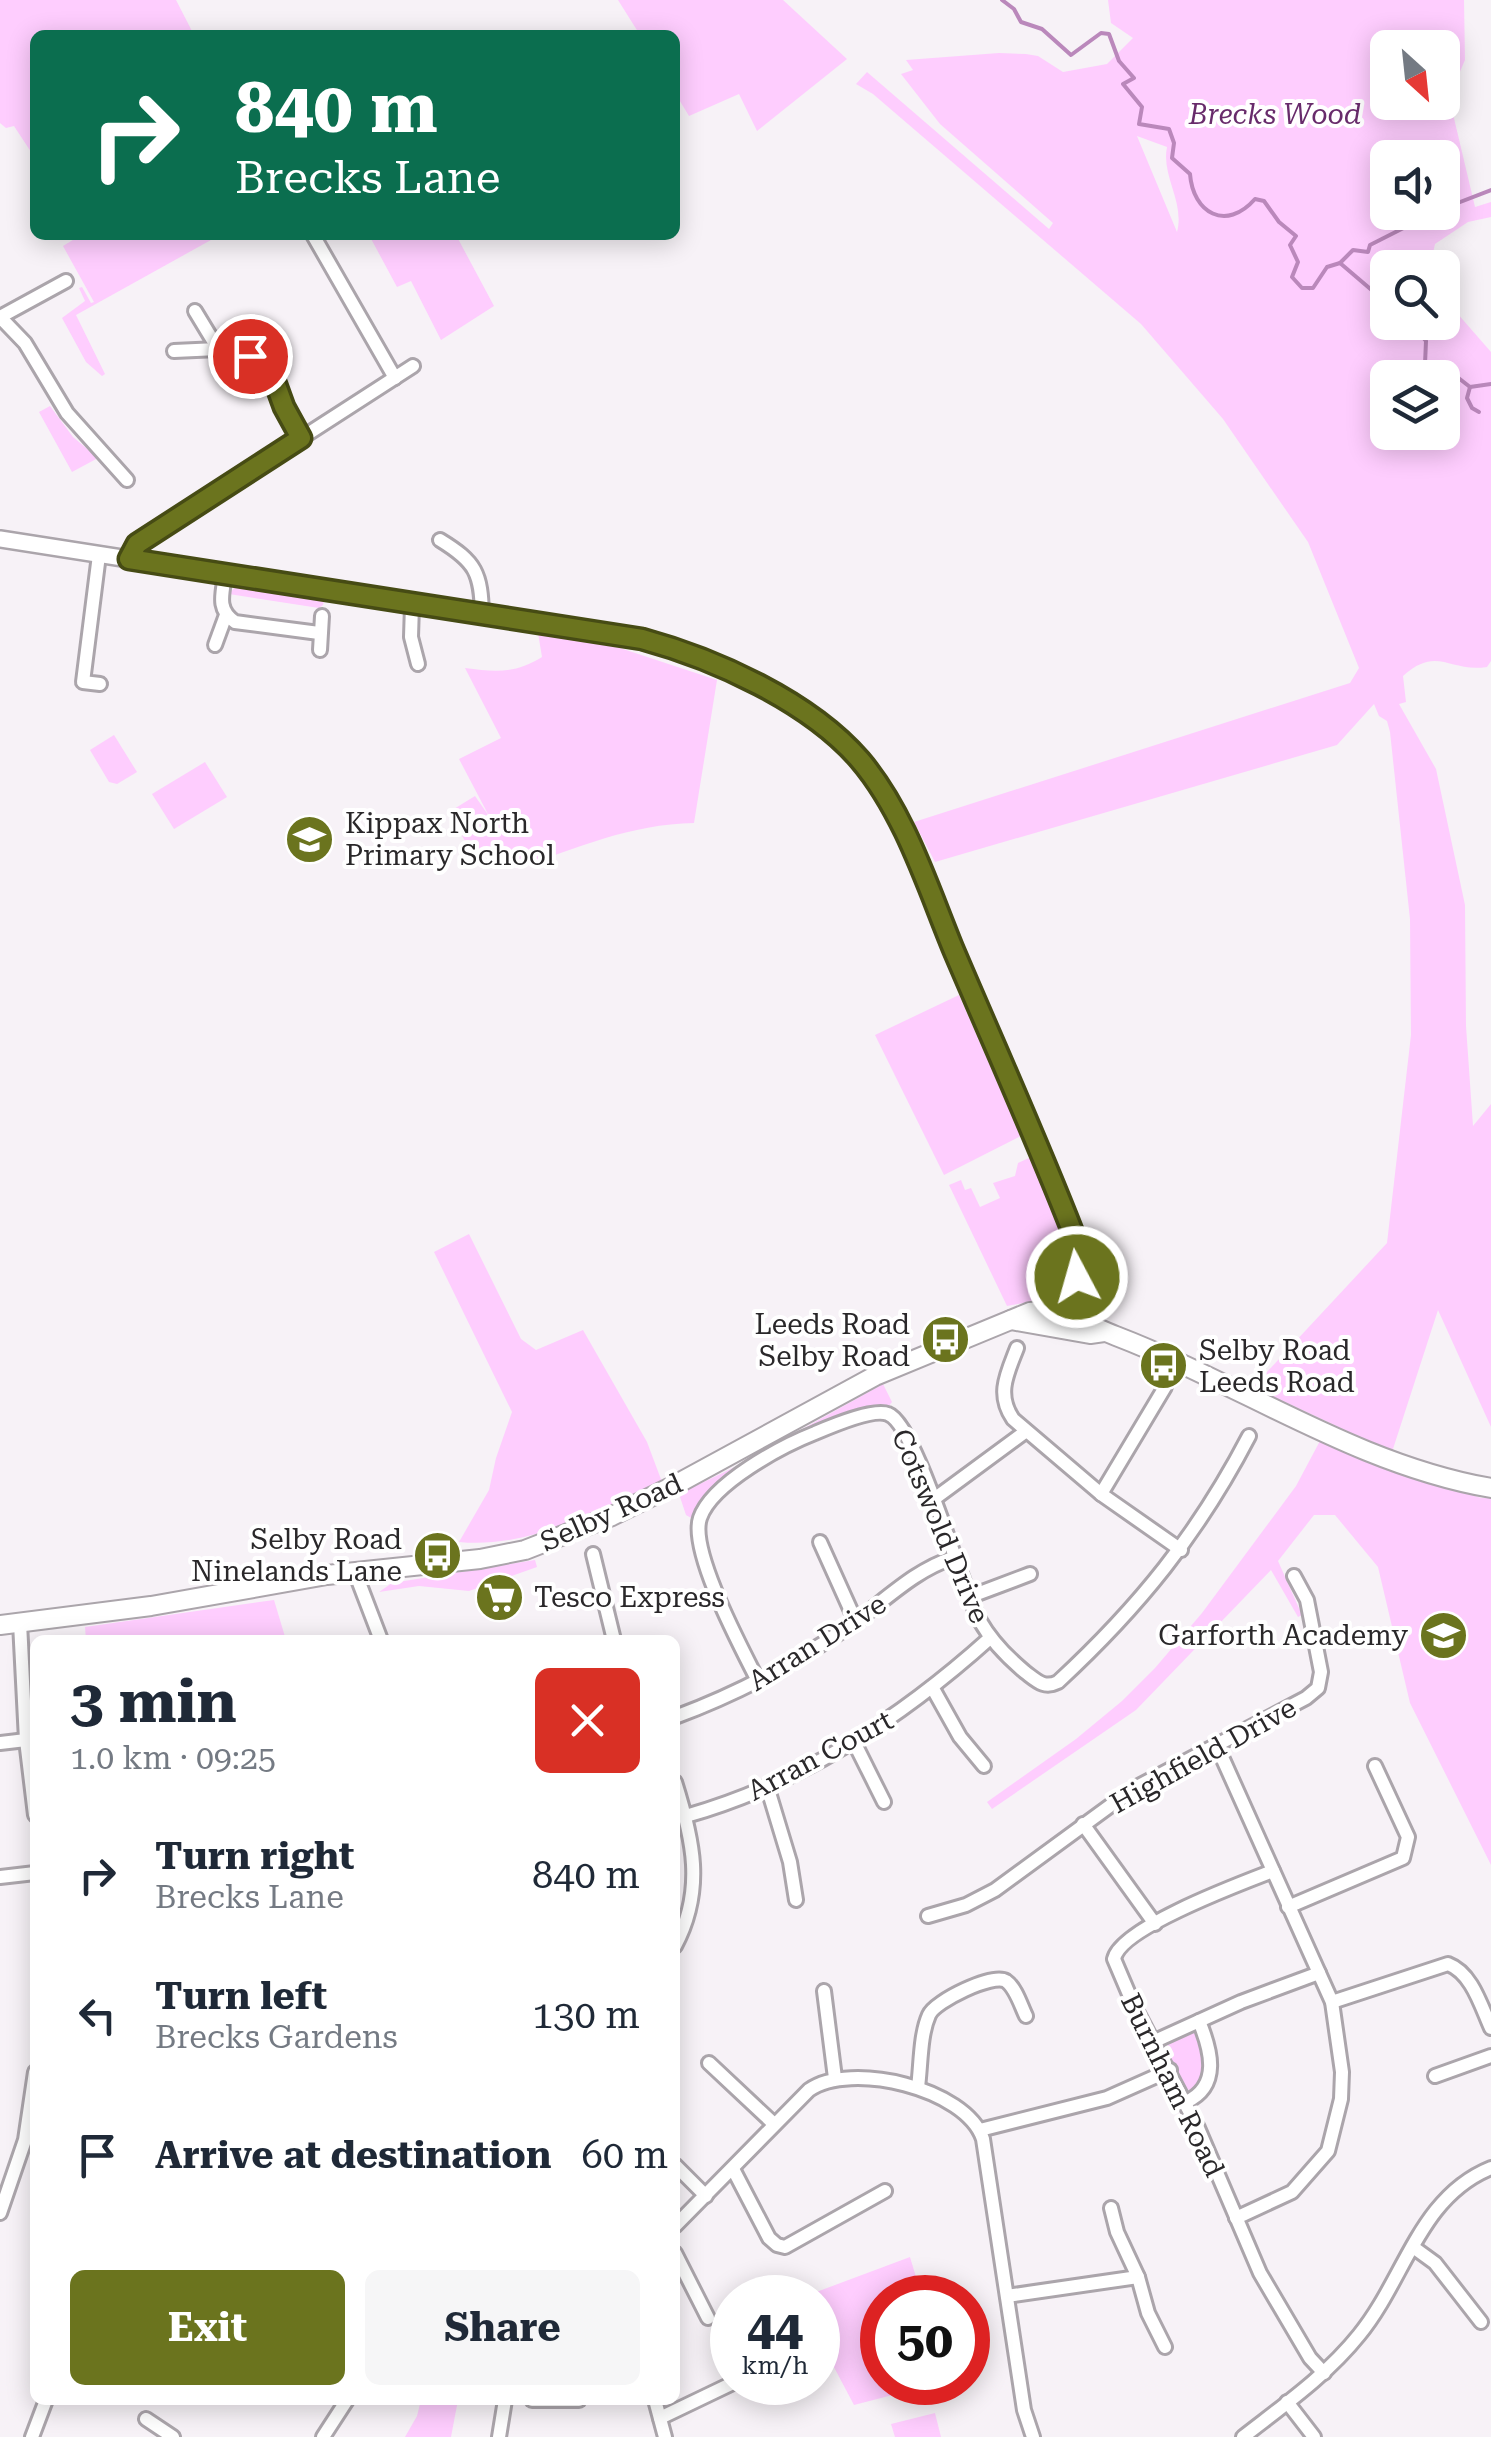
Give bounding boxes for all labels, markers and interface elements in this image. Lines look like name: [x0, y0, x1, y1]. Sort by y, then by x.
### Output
north arrow: [1370, 30, 1460, 120]
map controls: [1370, 30, 1460, 450]
text: 840 m: [235, 67, 438, 149]
icon: right: [70, 70, 200, 200]
park label: Brecks Wood: [1188, 98, 1361, 131]
button: sound: [1370, 140, 1460, 230]
text: Brecks Lane: [235, 151, 501, 204]
button: search: [1370, 250, 1460, 340]
pin: [208, 314, 293, 399]
icon: arrive: [223, 329, 278, 384]
button: layers: [1370, 360, 1460, 450]
place label: Kippax North Primary School: [345, 807, 555, 872]
school or university icon: Kippax North Primary School: [284, 813, 336, 865]
position arrow: [1025, 1225, 1129, 1329]
place label: Leeds Road Selby Road: [754, 1308, 910, 1373]
bus stop icon: Leeds Road Selby Road: [919, 1314, 971, 1366]
place label: Selby Road Leeds Road: [1199, 1334, 1355, 1399]
bus stop icon: Selby Road Leeds Road: [1138, 1340, 1190, 1392]
street label: Cotswold Drive: [885, 1424, 996, 1628]
street label: Selby Road: [535, 1467, 687, 1558]
place label: Selby Road Ninelands Lane: [191, 1523, 402, 1588]
bus stop icon: Selby Road Ninelands Lane: [411, 1529, 463, 1581]
supermarket icon: Tesco Express: [473, 1571, 525, 1623]
place label: Tesco Express: [534, 1581, 725, 1614]
street label: Arran Drive: [742, 1587, 892, 1698]
school or university icon: Garforth Academy: [1417, 1609, 1469, 1661]
place label: Garforth Academy: [1158, 1619, 1408, 1652]
text: 3 min: [70, 1666, 237, 1737]
button: close: [535, 1668, 640, 1773]
street label: Highfield Drive: [1105, 1691, 1302, 1820]
street label: Arran Court: [742, 1703, 899, 1808]
text: 1.0 km · 09:25: [70, 1739, 276, 1777]
text: Turn right: [155, 1834, 354, 1878]
icon: right: [70, 1848, 125, 1903]
text: 840 m: [532, 1853, 640, 1897]
text: Brecks Lane: [155, 1878, 344, 1916]
text: Turn left: [155, 1974, 327, 2018]
icon: left: [70, 1988, 125, 2043]
street label: Burnham Road: [1114, 1988, 1231, 2182]
text: 130 m: [532, 1993, 640, 2037]
text: Brecks Gardens: [155, 2018, 398, 2056]
icon: arrive: [70, 2128, 125, 2183]
text: Arrive at destination: [155, 2133, 551, 2177]
text: 60 m: [581, 2133, 668, 2177]
button: Exit: [70, 2270, 345, 2385]
button: Share: [365, 2270, 640, 2385]
speed limit sign: 50: [860, 2275, 990, 2405]
text: 44: [747, 2299, 803, 2357]
text: km/h: [742, 2351, 808, 2380]

